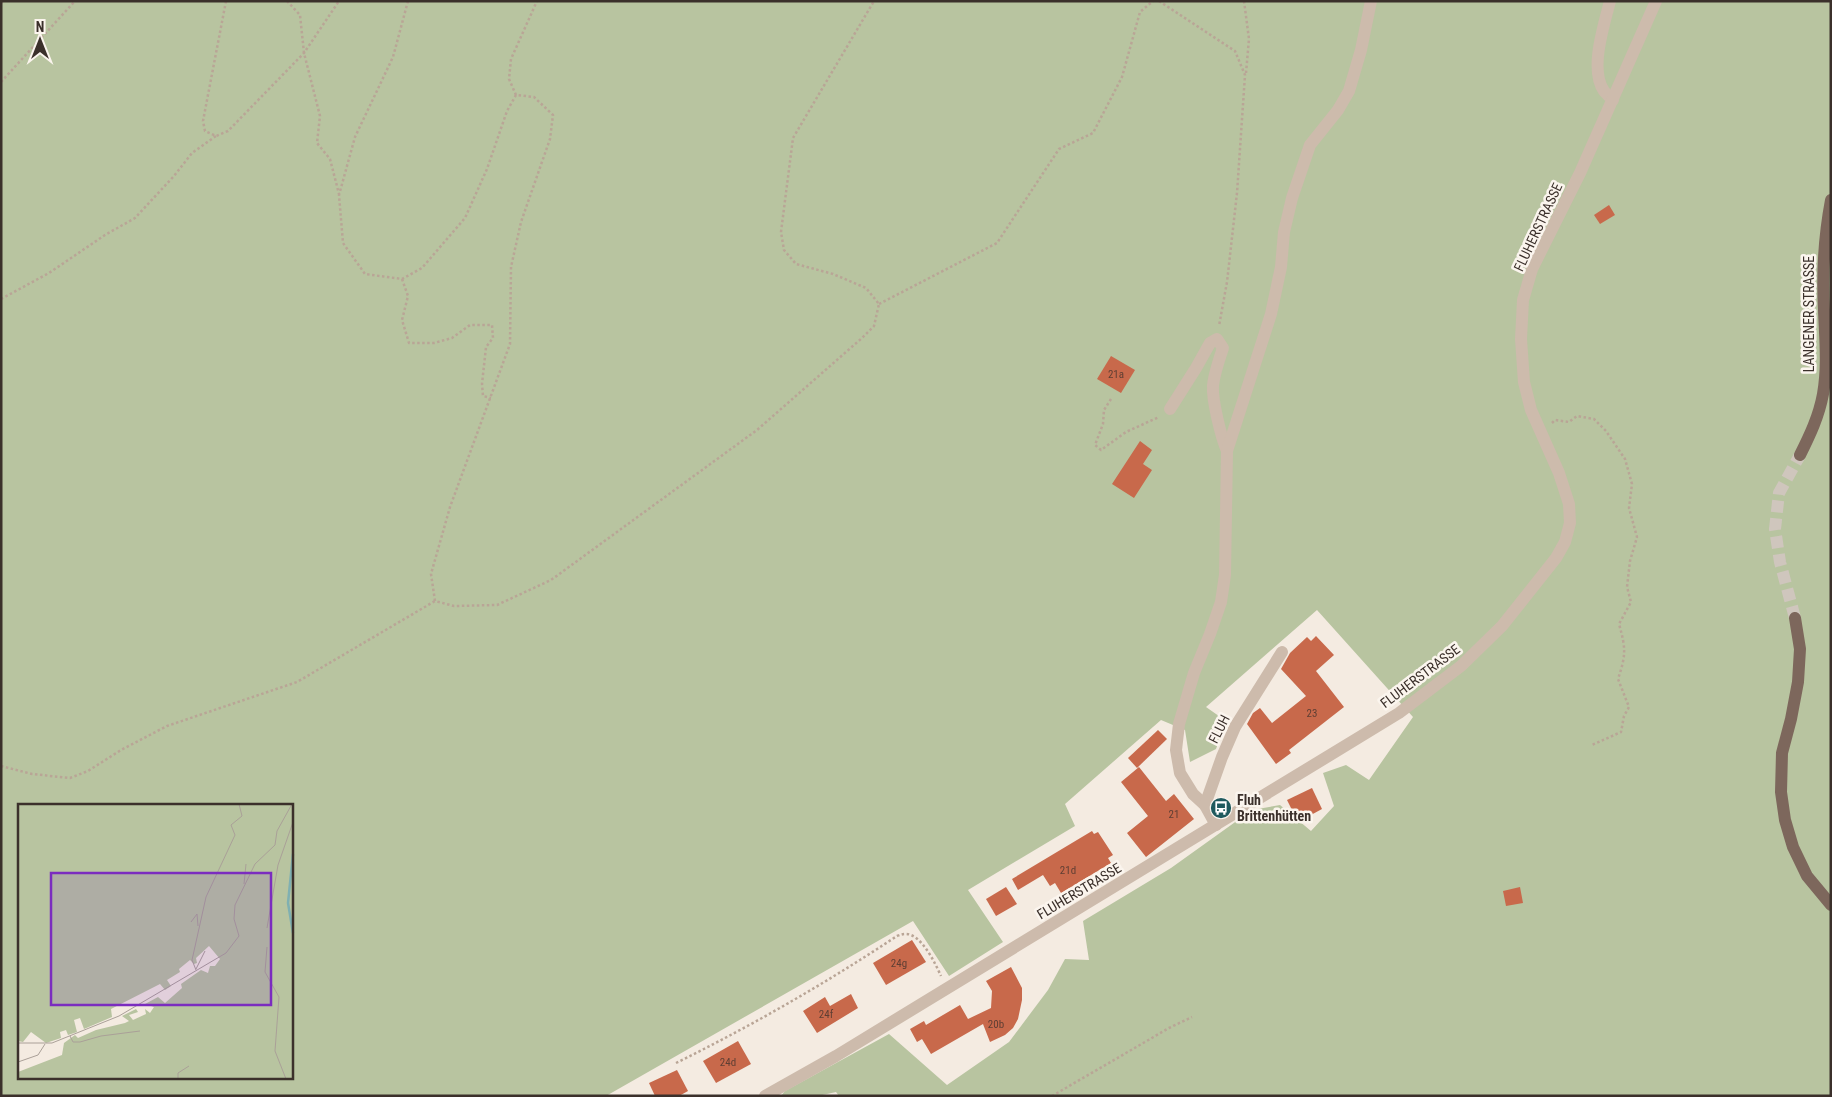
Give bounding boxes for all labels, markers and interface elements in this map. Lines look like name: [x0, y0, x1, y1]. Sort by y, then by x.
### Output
north arrow: [15, 15, 65, 65]
text: N: [36, 19, 44, 35]
street label: FLUHERSTRASSE: [1511, 180, 1565, 274]
street label: LANGENER STRASSE: [1801, 256, 1817, 372]
house number: 21a: [1108, 368, 1124, 381]
street label: FLUHERSTRASSE: [1377, 641, 1463, 711]
house number: 23: [1307, 707, 1317, 720]
street label: FLUH: [1205, 712, 1233, 746]
place label: Fluh Brittenhütten: [1237, 792, 1311, 824]
bus stop icon: Fluh Brittenhütten: [1209, 796, 1233, 820]
inset map: [18, 804, 292, 1080]
house number: 21: [1169, 808, 1179, 821]
street label: FLUHERSTRASSE: [1034, 860, 1124, 922]
house number: 21d: [1060, 864, 1076, 877]
house number: 24g: [891, 957, 907, 970]
house number: 24f: [819, 1008, 834, 1021]
house number: 20b: [988, 1018, 1004, 1031]
house number: 24d: [720, 1056, 736, 1069]

